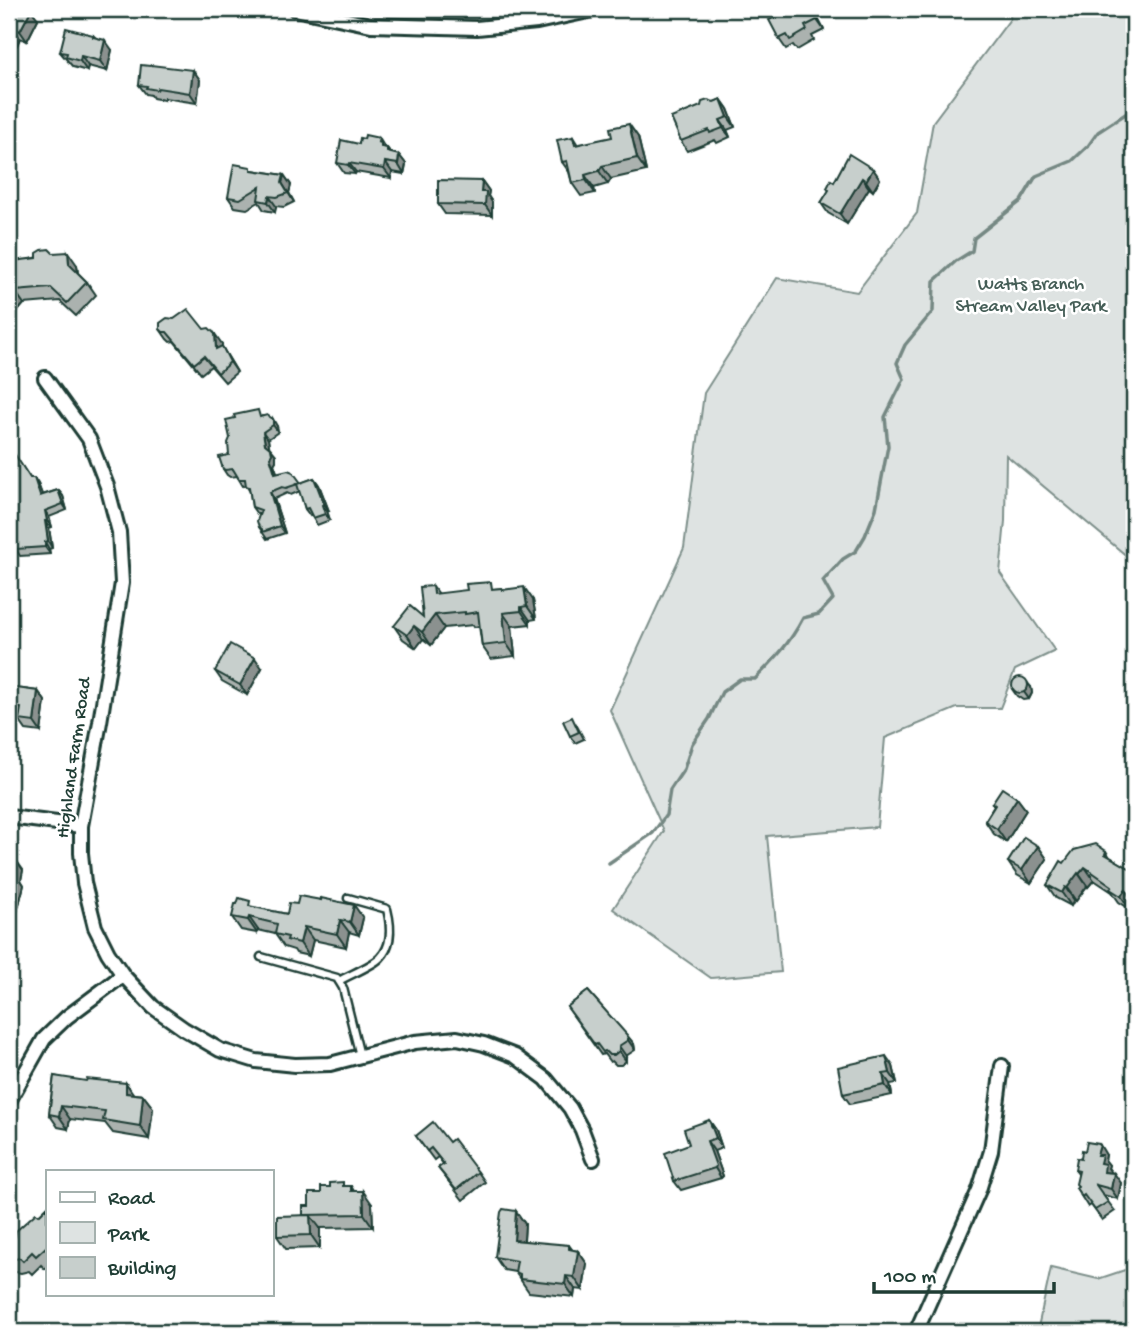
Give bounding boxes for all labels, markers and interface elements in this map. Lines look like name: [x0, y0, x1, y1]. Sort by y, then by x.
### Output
park label: Watts Branch Stream Valley Park: [955, 274, 1108, 319]
street label: Highland Farm Road: [52, 674, 98, 840]
legend: [46, 1170, 273, 1296]
text: Road: [108, 1188, 156, 1213]
text: Park: [107, 1224, 151, 1249]
scale bar: [874, 1250, 1054, 1294]
text: Building: [107, 1258, 177, 1283]
text: 100 m: [883, 1266, 936, 1291]

